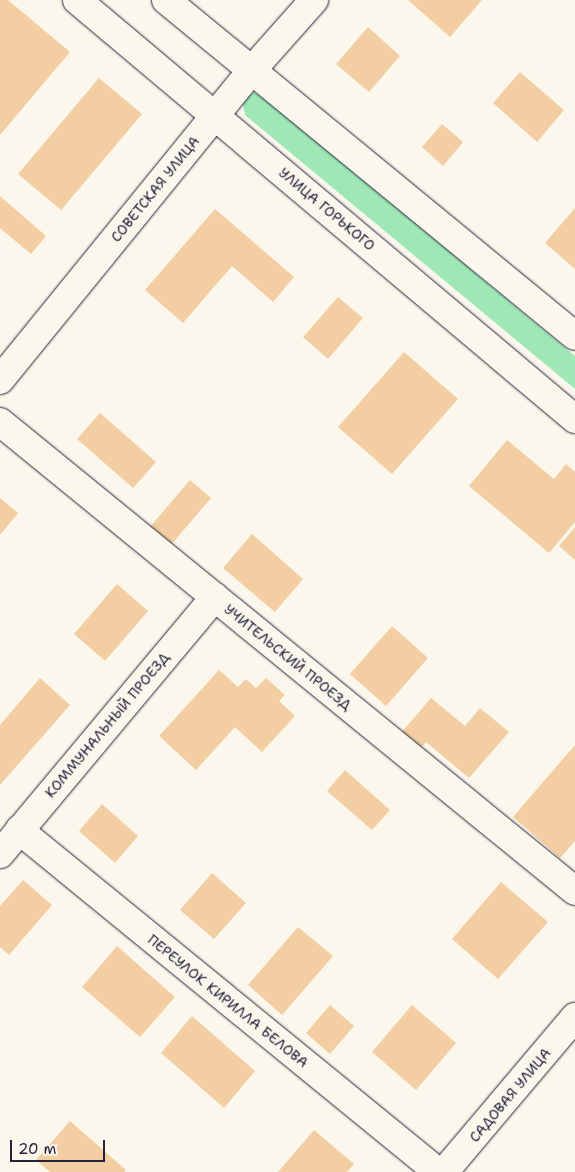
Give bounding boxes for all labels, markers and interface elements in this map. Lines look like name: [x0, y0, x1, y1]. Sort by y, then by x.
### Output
street label: СОВЕТСКАЯ УЛИЦА: [107, 133, 203, 245]
street label: УЛИЦА ГОРЬКОГО: [276, 164, 378, 254]
street label: УЧИТЕЛЬСКИЙ ПРОЕЗД: [221, 601, 355, 713]
street label: КОММУНАЛЬНЫЙ ПРОЕЗД: [41, 649, 173, 801]
street label: ПЕРЕУЛОК КИРИЛЛА БЕЛОВА: [144, 931, 312, 1071]
street label: САДОВАЯ УЛИЦА: [466, 1045, 554, 1145]
scale bar: [12, 1130, 108, 1162]
text: 20 m: [18, 1139, 57, 1159]

